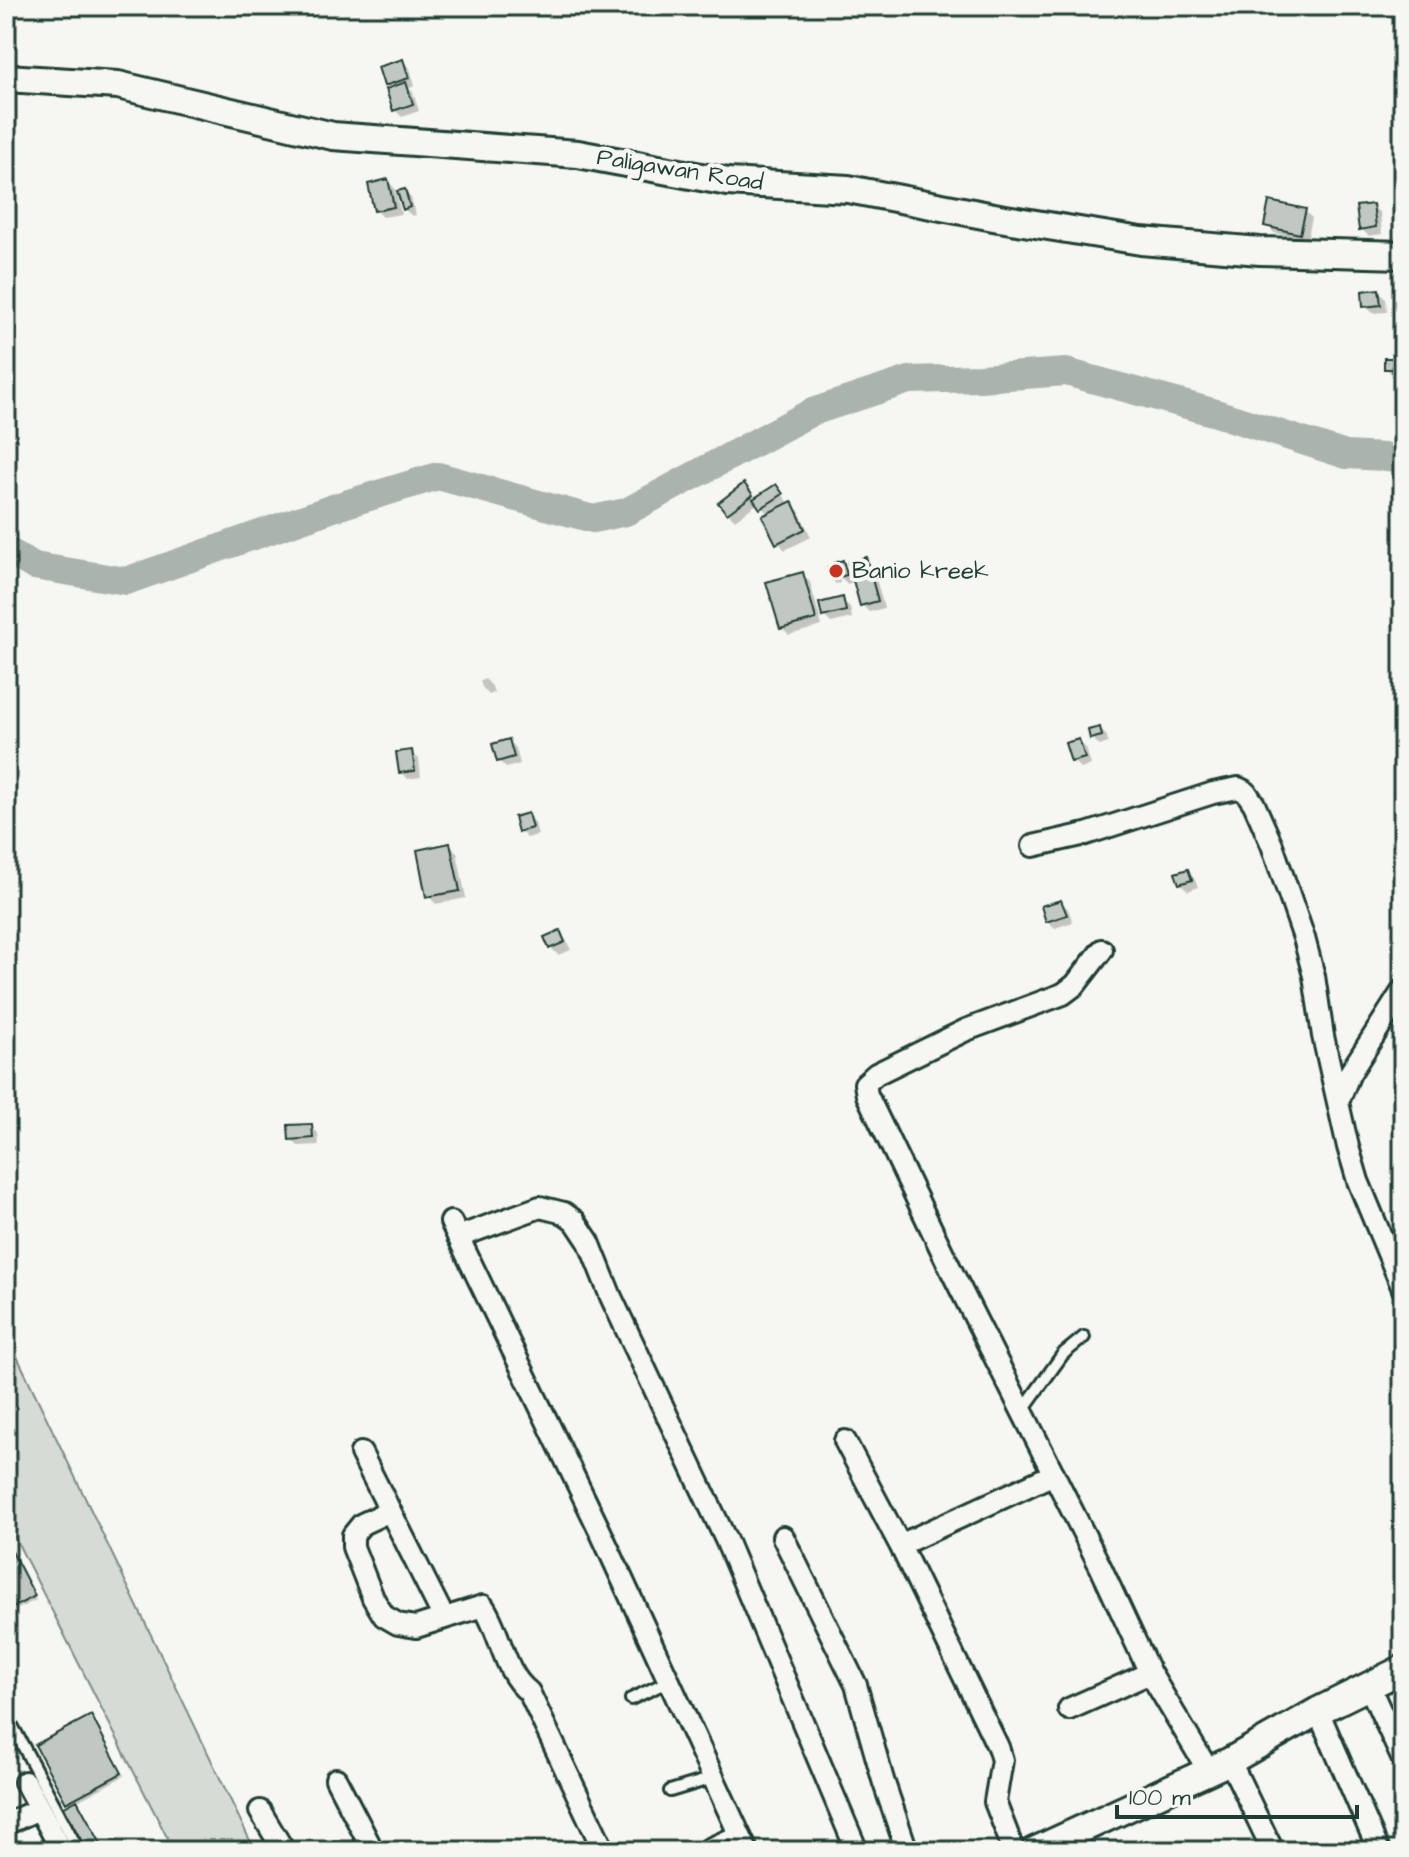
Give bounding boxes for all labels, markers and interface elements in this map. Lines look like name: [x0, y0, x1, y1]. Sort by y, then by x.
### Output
street label: Paligawan Road: [594, 140, 766, 201]
place label: Banio kreek: [852, 554, 989, 588]
marker: Banio kreek: [827, 562, 845, 580]
scale bar: [1117, 1769, 1357, 1819]
text: 100 m: [1129, 1781, 1191, 1815]

